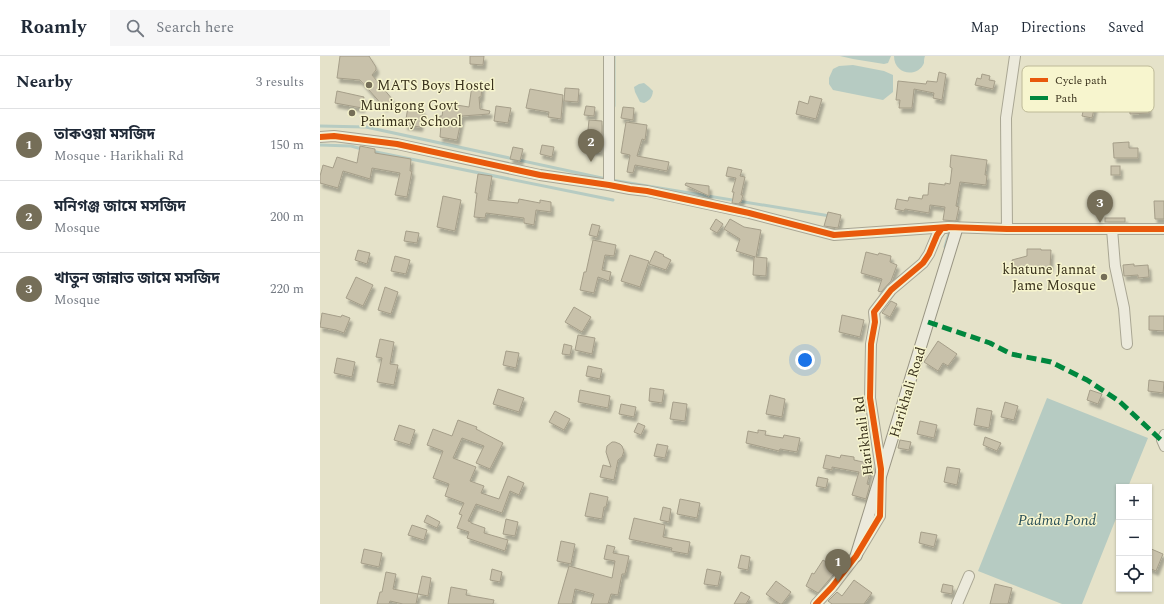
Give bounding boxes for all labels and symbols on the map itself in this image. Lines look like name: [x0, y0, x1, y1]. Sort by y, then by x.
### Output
legend: [1022, 66, 1154, 112]
text: Cycle path: [1055, 72, 1107, 89]
place label: MATS Boys Hostel: [377, 75, 495, 96]
marker: MATS Boys Hostel: [364, 80, 374, 90]
text: Path: [1055, 90, 1077, 107]
place label: Munigong Govt Parimary School: [360, 95, 462, 132]
marker: Munigong Govt Parimary School: [347, 108, 357, 118]
pin: 2: [578, 129, 604, 162]
pin: 3: [1087, 190, 1113, 223]
place label: khatune Jannat Jame Mosque: [1002, 259, 1096, 296]
marker: khatune Jannat Jame Mosque: [1099, 272, 1109, 282]
street label: Harikhali Road: [884, 344, 931, 440]
your location: [795, 350, 815, 370]
street label: Harikhali Rd: [848, 395, 879, 477]
water label: Padma Pond: [1018, 509, 1096, 532]
pin: 1: [825, 549, 851, 582]

